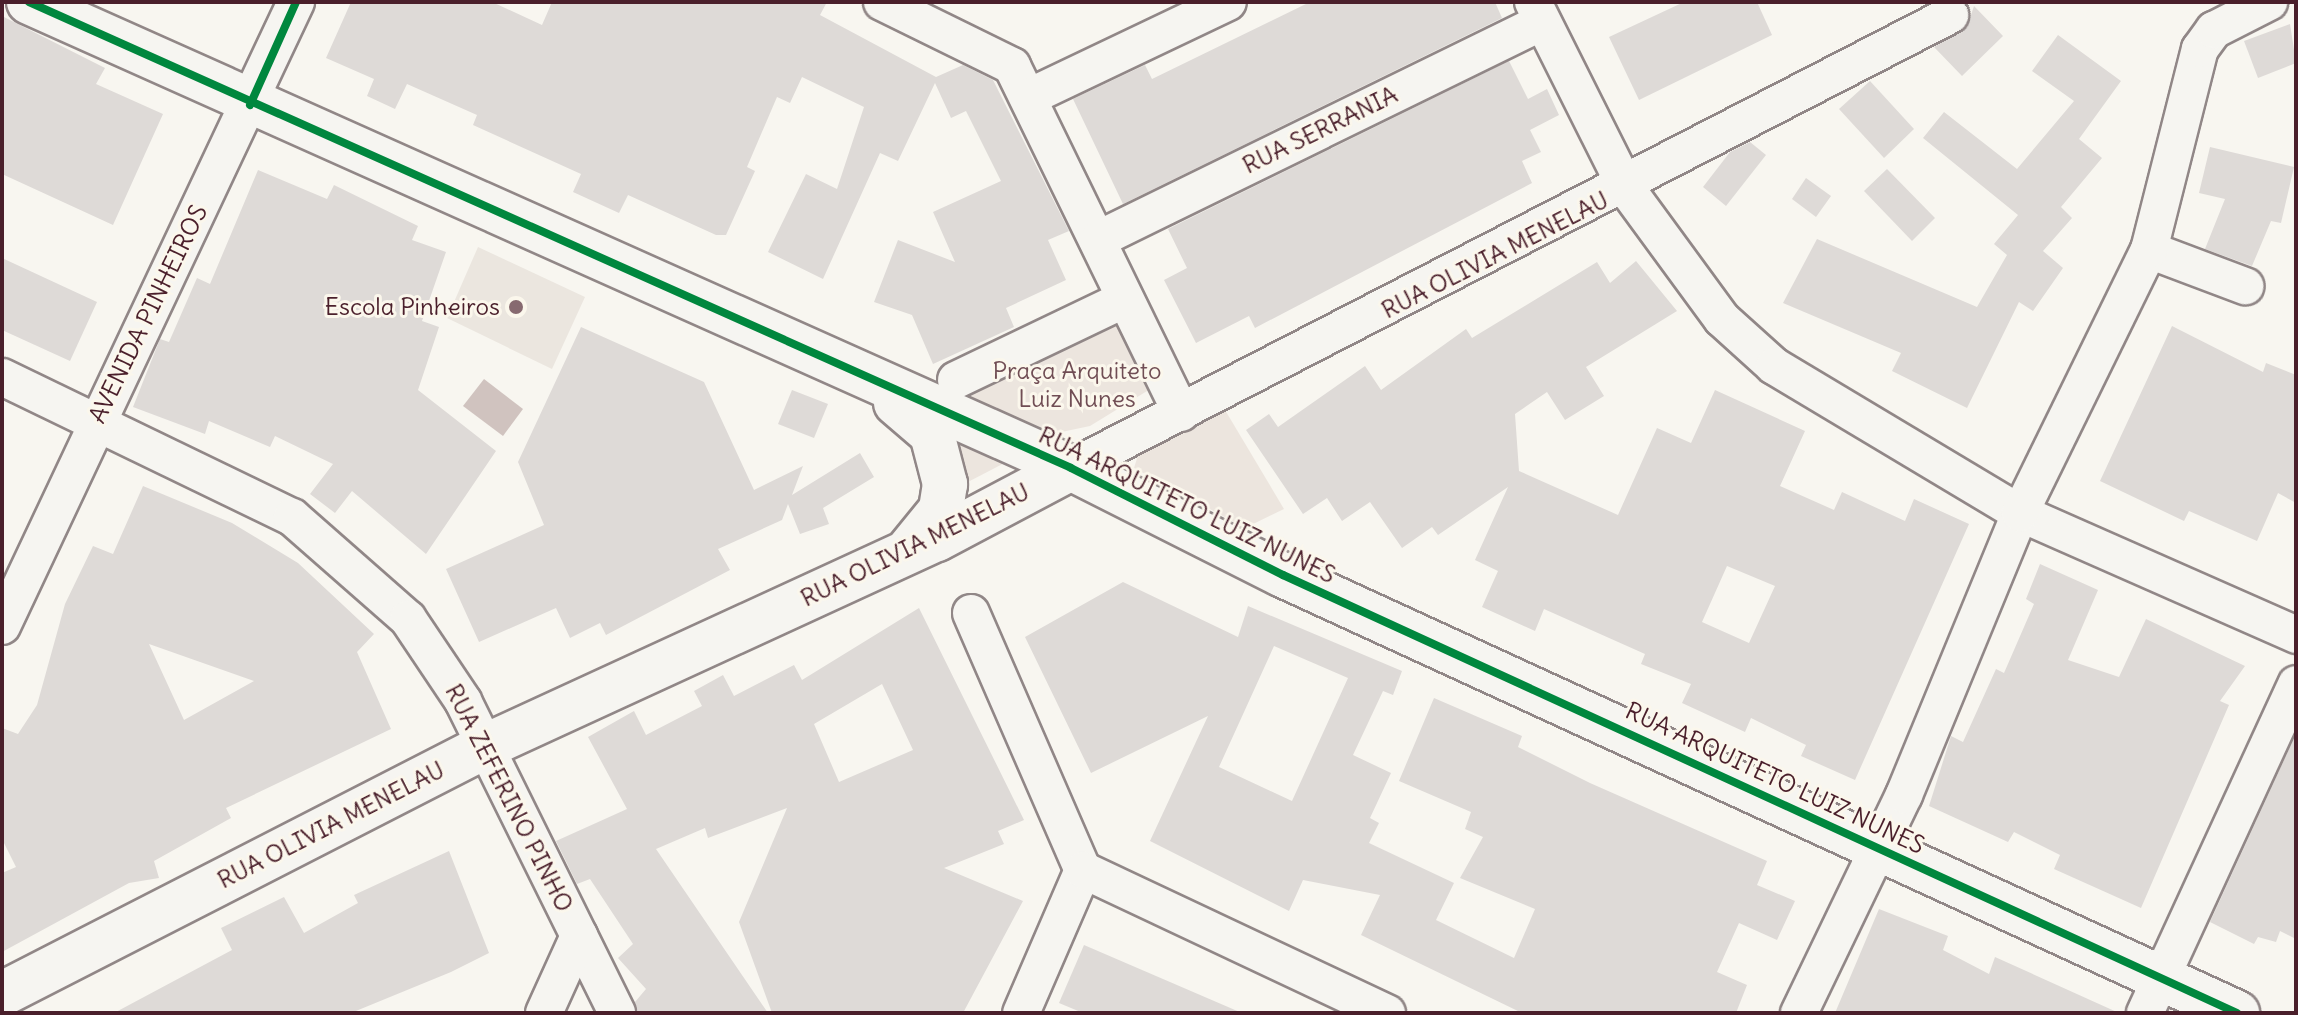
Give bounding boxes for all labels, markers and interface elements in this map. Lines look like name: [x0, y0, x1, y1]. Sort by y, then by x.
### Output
street label: RUA SERRANIA: [1238, 80, 1402, 180]
street label: RUA OLIVIA MENELAU: [1377, 185, 1613, 325]
street label: AVENIDA PINHEIROS: [83, 200, 213, 428]
place label: Escola Pinheiros: [325, 293, 500, 321]
marker: Escola Pinheiros: [507, 298, 525, 316]
park label: Praça Arquiteto Luiz Nunes: [993, 357, 1161, 413]
street label: RUA ARQUITETO LUIZ NUNES: [1034, 420, 1340, 590]
street label: RUA OLIVIA MENELAU: [796, 477, 1034, 613]
street label: RUA ZEFERINO PINHO: [439, 679, 579, 917]
street label: RUA ARQUITETO LUIZ NUNES: [1621, 696, 1929, 860]
street label: RUA OLIVIA MENELAU: [213, 755, 449, 895]

